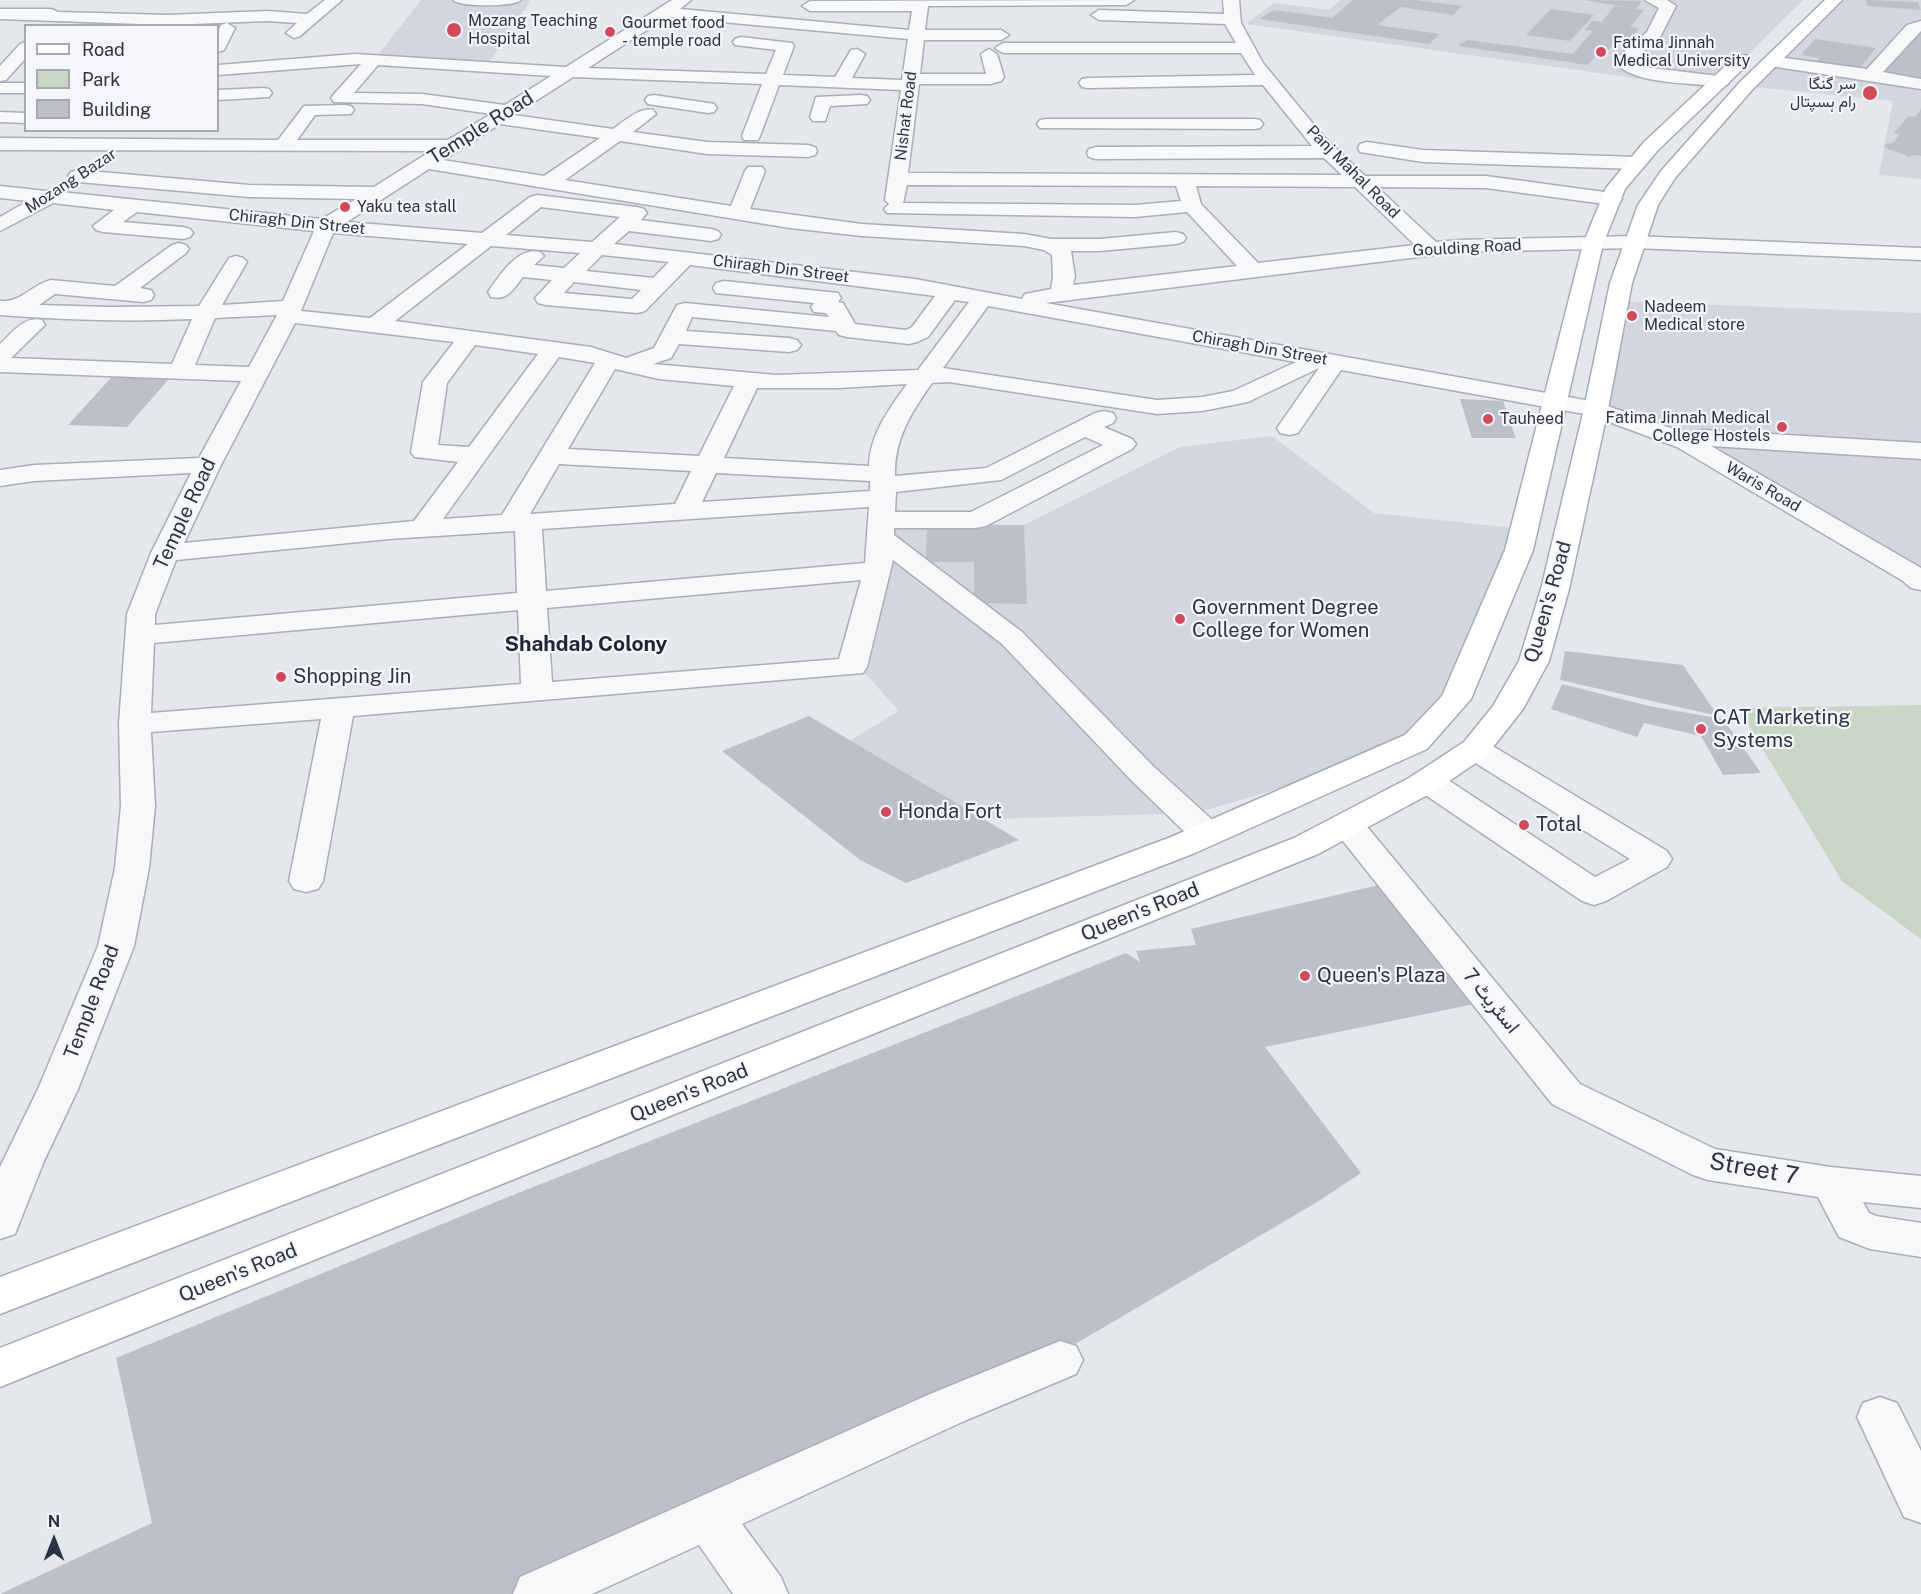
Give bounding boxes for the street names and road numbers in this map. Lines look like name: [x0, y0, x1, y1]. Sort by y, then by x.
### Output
street label: Nishat Road: [891, 70, 921, 162]
street label: Temple Road: [424, 86, 538, 170]
street label: Panj Mahal Road: [1302, 121, 1404, 223]
street label: Mozang Bazar: [22, 144, 120, 218]
street label: Chiragh Din Street: [228, 205, 366, 239]
street label: Goulding Road: [1412, 236, 1522, 260]
street label: Chiragh Din Street: [712, 251, 850, 287]
street label: Chiragh Din Street: [1191, 327, 1329, 369]
street label: Temple Road: [149, 454, 221, 574]
street label: Waris Road: [1722, 458, 1804, 516]
street label: Queen's Road: [1519, 538, 1577, 666]
street label: Queen's Road: [1077, 877, 1203, 947]
street label: Temple Road: [59, 942, 125, 1062]
street label: اسٹریٹ 7: [1458, 964, 1524, 1038]
street label: Queen's Road: [626, 1058, 752, 1128]
street label: Street 7: [1707, 1147, 1801, 1191]
street label: Queen's Road: [175, 1238, 301, 1308]

